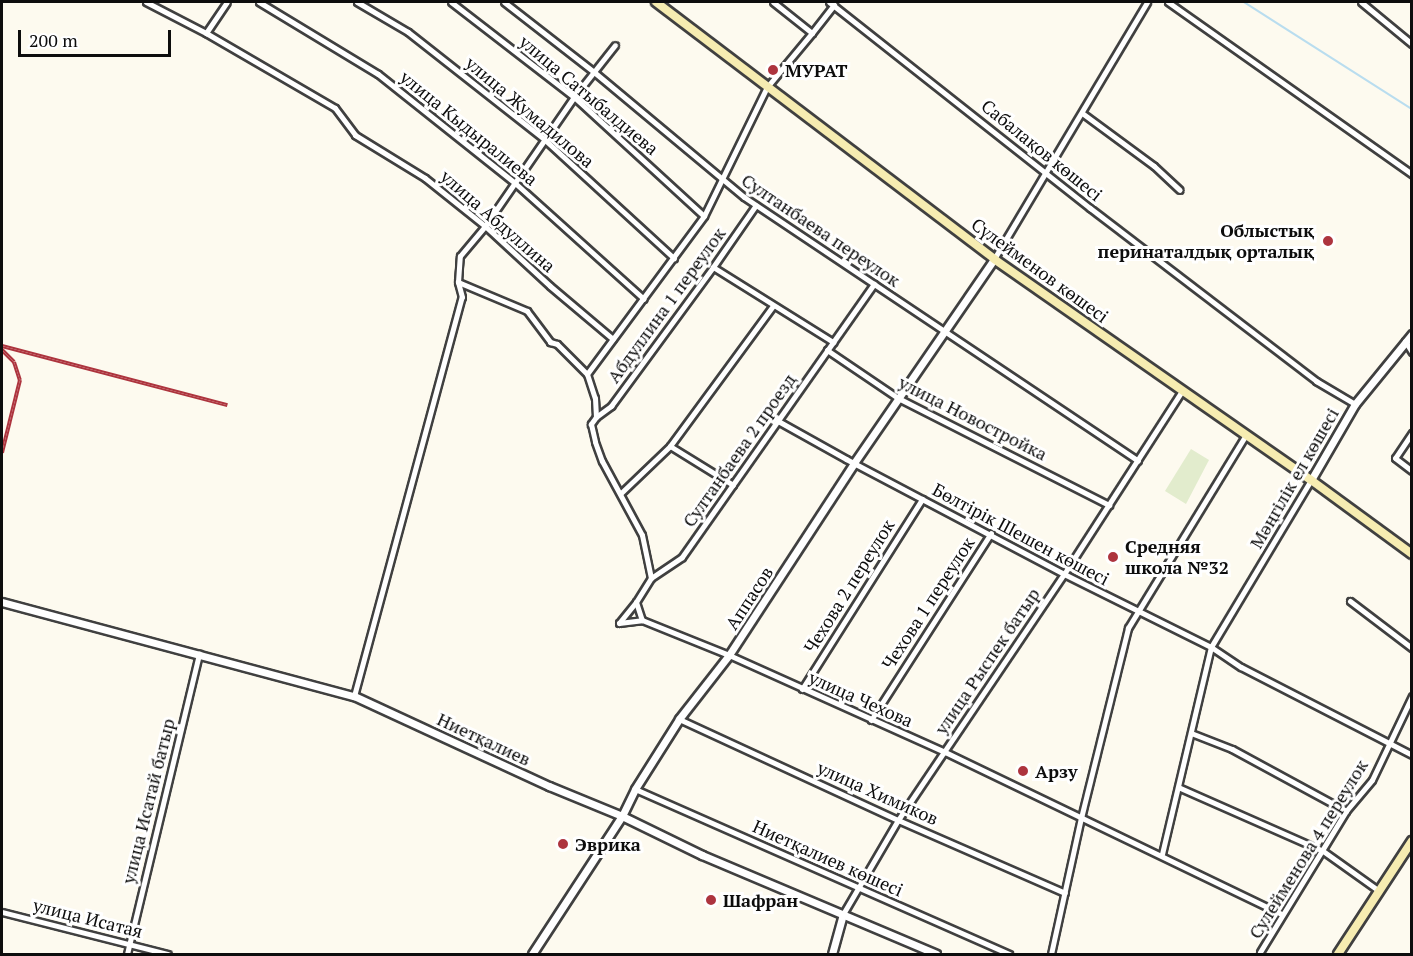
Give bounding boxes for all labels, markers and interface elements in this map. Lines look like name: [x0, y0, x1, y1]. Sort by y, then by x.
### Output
scale bar: [21, 18, 174, 56]
text: 200 m: [29, 28, 78, 52]
street label: улица Сатыбалдиева: [515, 31, 663, 159]
street label: улица Жумадилова: [461, 52, 599, 172]
place label: МУРАТ: [785, 59, 848, 81]
marker: МУРАТ: [766, 63, 780, 77]
street label: улица Кыдыралиева: [396, 66, 542, 190]
street label: Сабалақов көшесі: [977, 95, 1107, 205]
street label: улица Абдуллина: [436, 165, 560, 277]
street label: Султанбаева переулок: [738, 169, 904, 291]
street label: Сүлейменов көшесі: [967, 213, 1113, 327]
place label: Облыстық перинаталдық орталық: [1098, 220, 1314, 262]
street label: Абдуллина 1 переулок: [602, 223, 730, 387]
marker: Облыстық перинаталдық орталық: [1319, 232, 1337, 250]
street label: Султанбаева 2 проезд: [678, 369, 800, 531]
street label: улица Новостройка: [895, 371, 1051, 465]
street label: Мәңгілік ел көшесі: [1245, 404, 1343, 552]
street label: Бөлтірік Шешен көшесі: [929, 478, 1113, 590]
street label: Чехова 2 переулок: [799, 515, 899, 657]
street label: Чехова 1 переулок: [877, 533, 979, 673]
place label: Средняя школа №32: [1125, 536, 1229, 578]
marker: Средняя школа №32: [1106, 550, 1120, 564]
street label: Аппасов: [721, 562, 777, 634]
street label: улица Рыспек батыр: [930, 584, 1044, 738]
street label: улица Чехова: [806, 666, 916, 732]
street label: Ниетқалиев: [434, 708, 534, 770]
street label: улица Исатай батыр: [117, 716, 179, 886]
street label: Сулейменова 4 переулок: [1244, 756, 1372, 942]
street label: улица Химиков: [814, 757, 942, 829]
place label: Арзу: [1035, 760, 1078, 782]
marker: Арзу: [1016, 764, 1030, 778]
street label: Ниетқалиев көшесі: [750, 815, 906, 901]
place label: Эврика: [575, 833, 641, 855]
marker: Эврика: [556, 837, 570, 851]
place label: Шафран: [723, 889, 798, 911]
marker: Шафран: [704, 893, 718, 907]
street label: улица Исатая: [31, 894, 145, 942]

